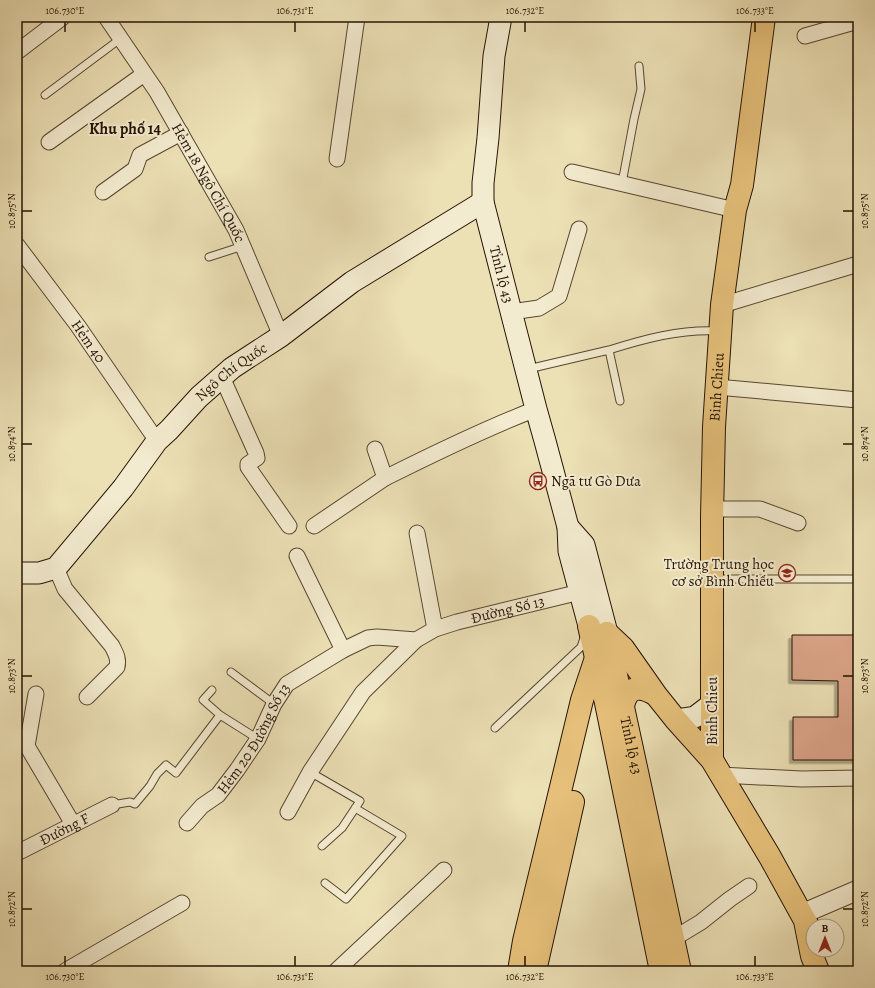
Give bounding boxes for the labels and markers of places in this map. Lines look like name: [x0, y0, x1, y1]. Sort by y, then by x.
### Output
bus stop icon: Ngã tư Gò Dưa: [528, 471, 548, 491]
place label: Ngã tư Gò Dưa: [551, 471, 641, 491]
place label: Trường Trung học cơ sở Bình Chiểu: [664, 554, 775, 591]
school or university icon: Trường Trung học cơ sở Bình Chiểu: [777, 563, 797, 583]

